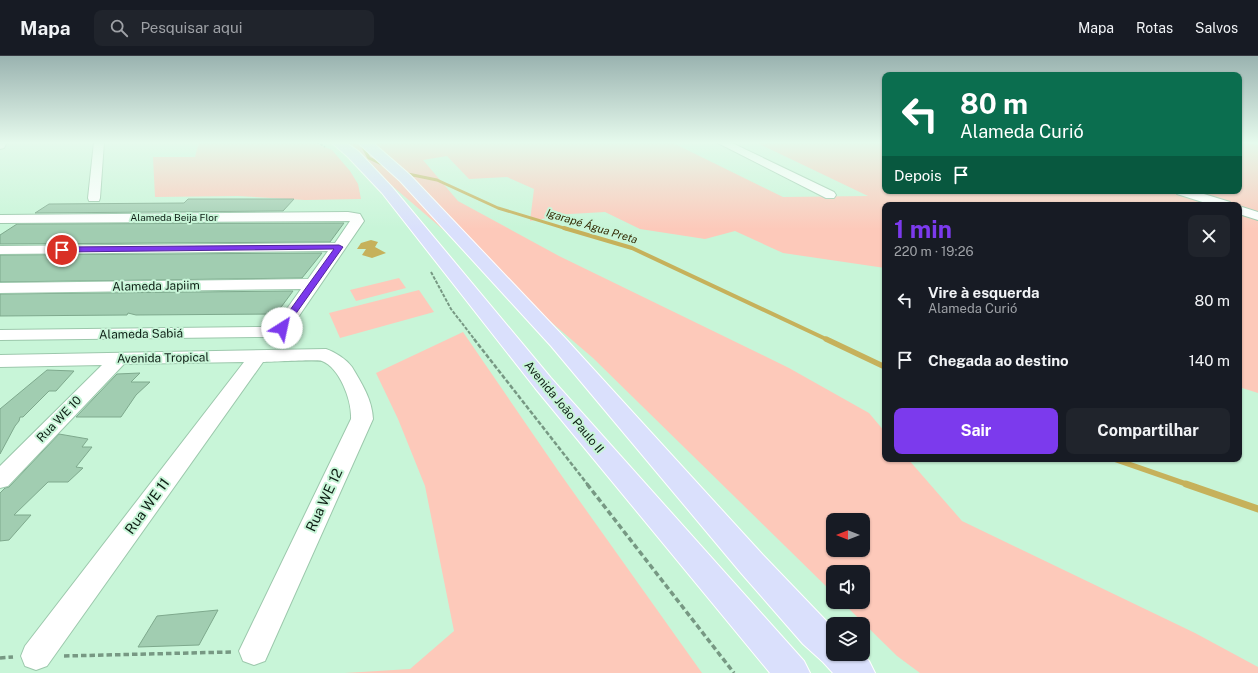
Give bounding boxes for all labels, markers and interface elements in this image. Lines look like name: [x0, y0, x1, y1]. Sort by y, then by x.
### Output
search box: [94, 10, 374, 46]
text: Mapa: [20, 17, 70, 39]
icon: search: [108, 17, 130, 39]
text: Pesquisar aqui: [140, 19, 242, 36]
text: Mapa: [1078, 20, 1114, 36]
text: Rotas: [1136, 20, 1173, 36]
text: Salvos: [1195, 20, 1238, 36]
text: 80 m: [960, 87, 1028, 120]
icon: left: [894, 88, 946, 140]
text: Alameda Curió: [960, 121, 1084, 142]
icon: arrive: [950, 164, 972, 186]
text: Depois: [894, 167, 942, 184]
water label: Igarapé Água Preta: [545, 205, 640, 246]
street label: Alameda Beija Flor: [130, 211, 218, 223]
text: 1 min: [894, 215, 952, 243]
button: close: [1188, 215, 1230, 257]
pin: [45, 233, 79, 267]
icon: arrive: [51, 239, 73, 261]
text: 220 m · 19:26: [894, 244, 974, 259]
street label: Alameda Japiim: [112, 278, 200, 294]
text: Vire à esquerda: [928, 284, 1040, 301]
icon: left: [894, 289, 916, 311]
text: 80 m: [1195, 292, 1230, 309]
text: Alameda Curió: [928, 301, 1017, 316]
position arrow: [261, 307, 303, 349]
street label: Alameda Sabiá: [99, 326, 183, 342]
icon: arrive: [894, 349, 916, 371]
street label: Avenida Tropical: [117, 350, 210, 366]
text: Chegada ao destino: [928, 352, 1069, 369]
text: 140 m: [1189, 352, 1230, 369]
street label: Avenida João Paulo II: [521, 358, 607, 456]
street label: Rua WE 10: [34, 393, 84, 445]
button: Sair: [894, 408, 1058, 454]
button: Compartilhar: [1066, 408, 1230, 454]
street label: Rua WE 12: [302, 466, 346, 534]
street label: Rua WE 11: [121, 475, 173, 537]
north arrow: [826, 513, 870, 557]
map controls: [826, 513, 870, 661]
button: sound: [826, 565, 870, 609]
button: layers: [826, 617, 870, 661]

